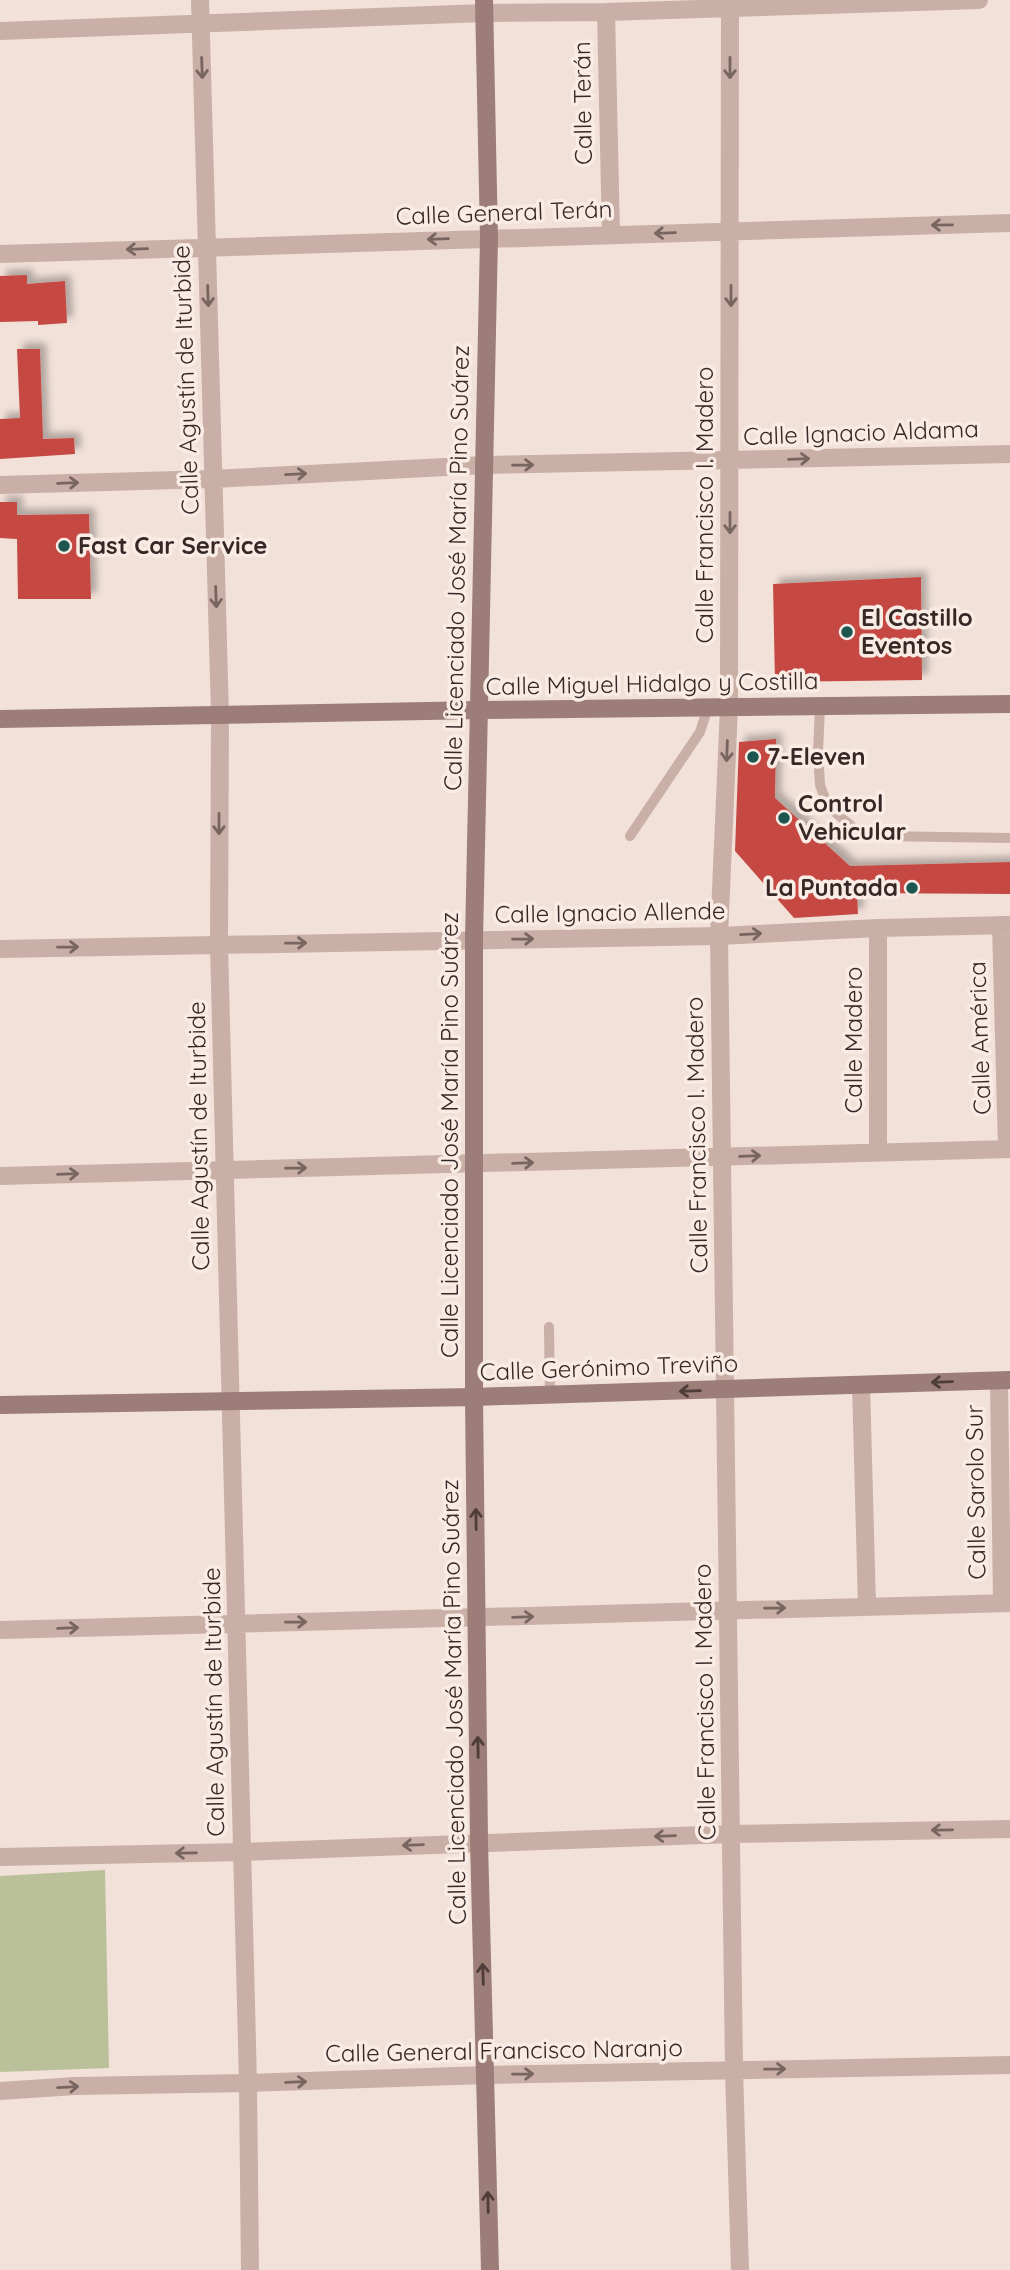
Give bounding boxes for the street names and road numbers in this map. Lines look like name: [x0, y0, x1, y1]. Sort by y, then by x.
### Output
street label: Calle Terán: [566, 41, 598, 165]
street label: Calle General Terán: [395, 193, 613, 231]
street label: Calle Agustín de Iturbide: [165, 245, 205, 515]
street label: Calle Licenciado José María Pino Suárez: [437, 345, 475, 791]
street label: Calle Francisco I. Madero: [689, 367, 719, 643]
street label: Calle Ignacio Aldama: [743, 413, 979, 451]
street label: Calle Miguel Hidalgo y Costilla: [485, 665, 819, 701]
street label: Calle Ignacio Allende: [494, 895, 726, 929]
street label: Calle Licenciado José María Pino Suárez: [434, 912, 464, 1358]
street label: Calle América: [961, 961, 997, 1115]
street label: Calle Madero: [838, 967, 868, 1113]
street label: Calle Francisco I. Madero: [679, 996, 713, 1274]
street label: Calle Agustín de Iturbide: [181, 1001, 215, 1271]
street label: Calle Gerónimo Treviño: [479, 1347, 739, 1387]
street label: Calle Sarolo Sur: [958, 1404, 992, 1580]
street label: Calle Licenciado José María Pino Suárez: [434, 1479, 472, 1925]
street label: Calle Francisco I. Madero: [687, 1563, 721, 1841]
street label: Calle Agustín de Iturbide: [196, 1567, 230, 1837]
street label: Calle General Francisco Naranjo: [325, 2032, 683, 2068]

